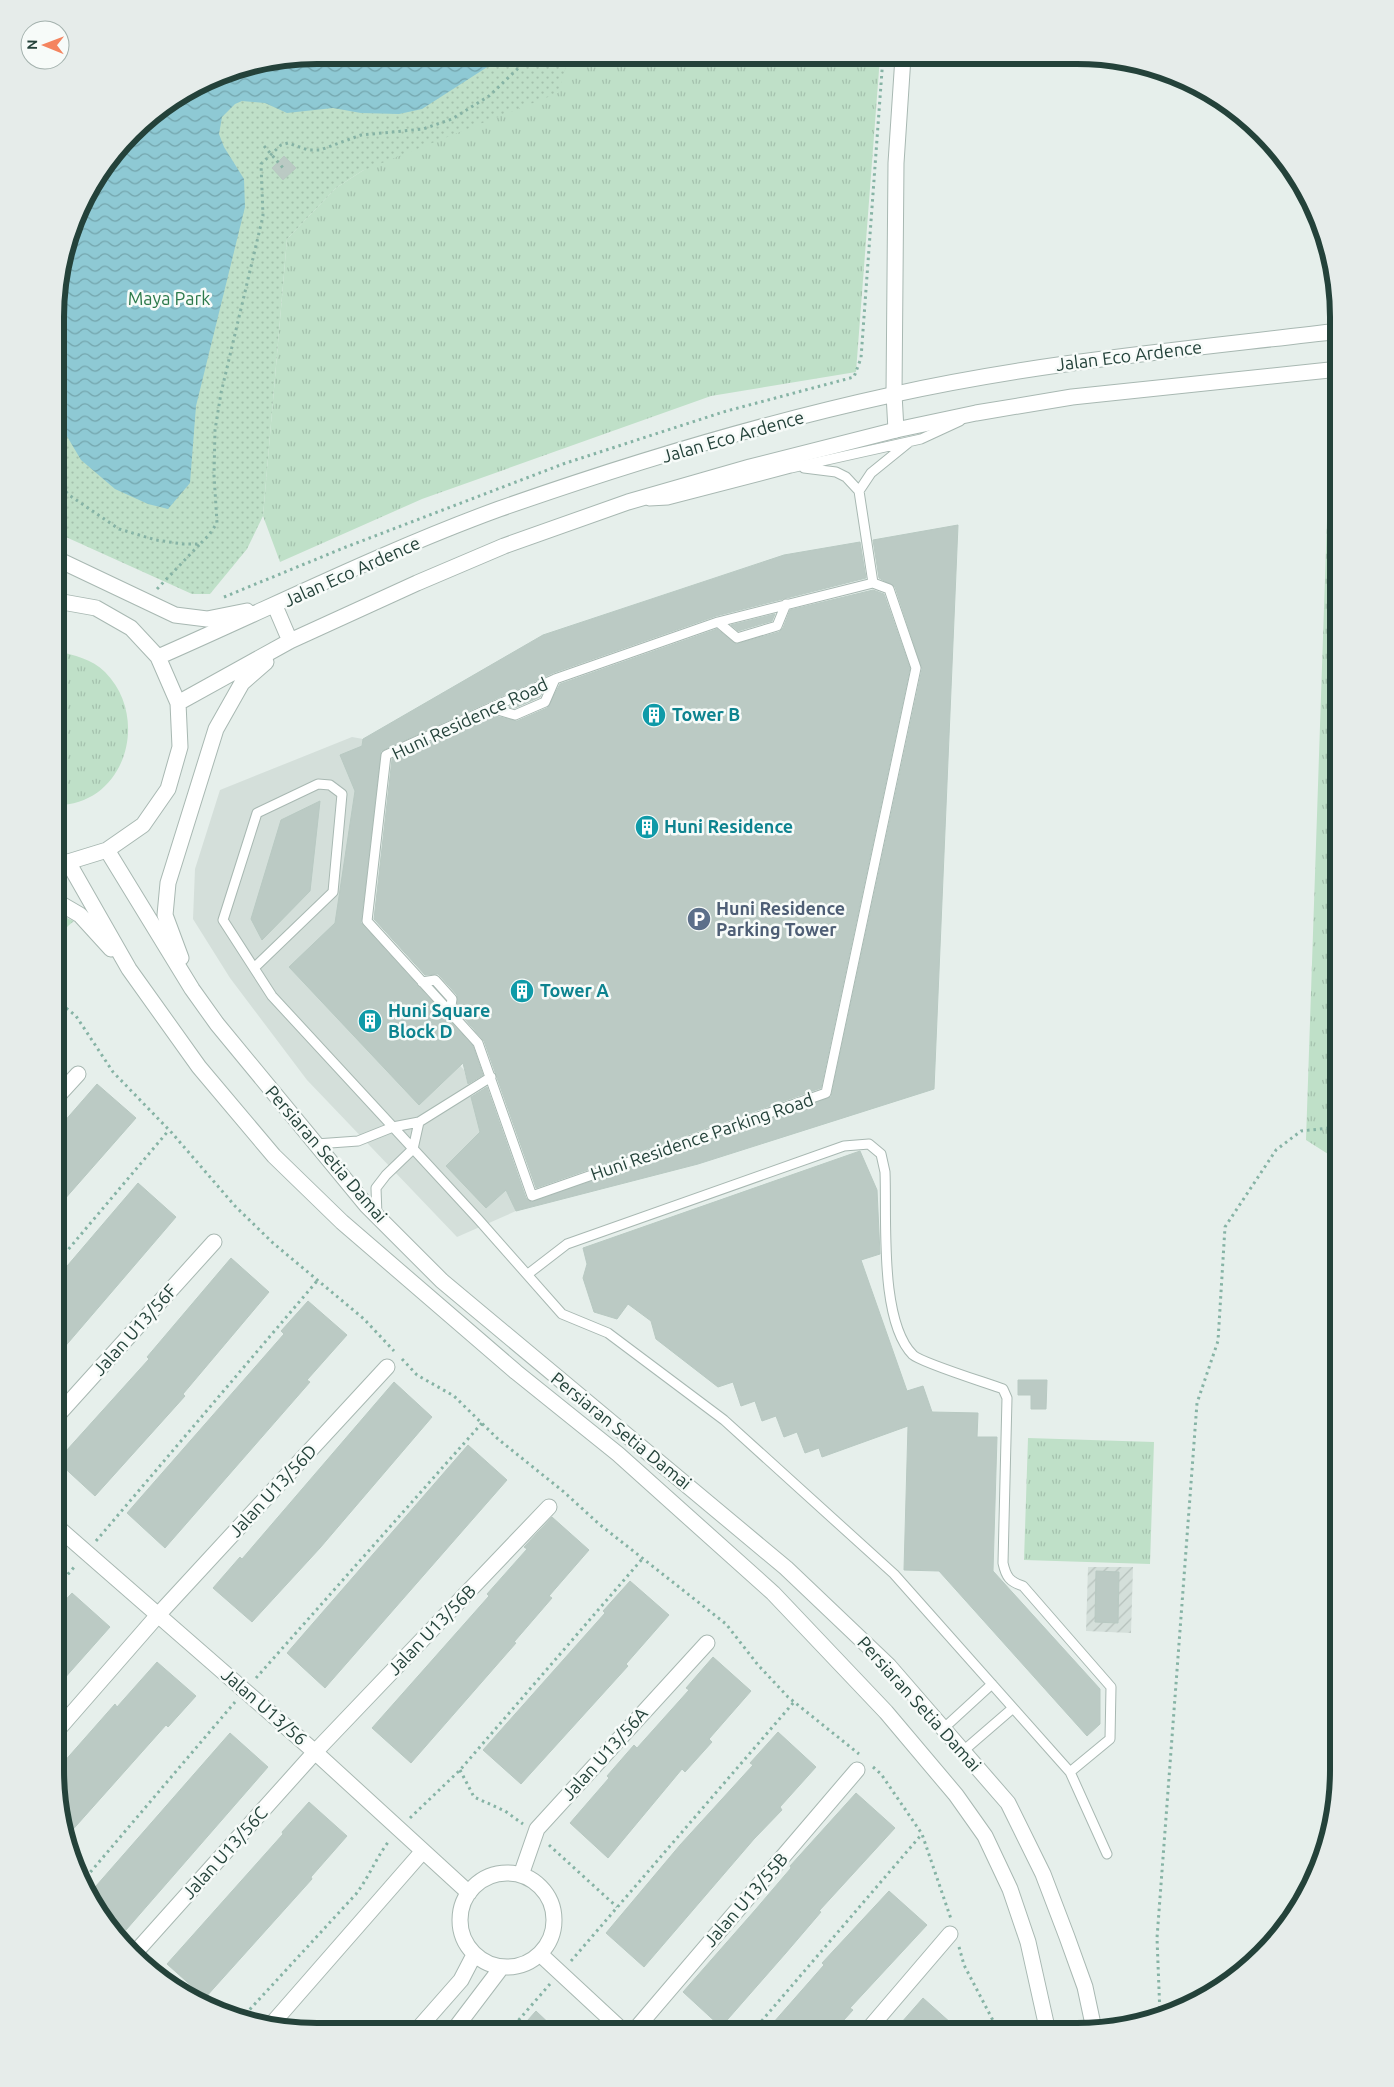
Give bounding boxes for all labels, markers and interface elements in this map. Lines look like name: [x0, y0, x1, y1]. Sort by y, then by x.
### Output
north arrow: [20, 20, 70, 70]
text: N: [24, 39, 40, 50]
park label: Maya Park: [128, 288, 210, 308]
street label: Jalan Eco Ardence: [1055, 336, 1203, 374]
street label: Jalan Eco Ardence: [659, 406, 806, 466]
street label: Jalan Eco Ardence: [280, 532, 423, 610]
street label: Huni Residence Road: [389, 673, 551, 763]
building icon: Tower B: [641, 702, 667, 728]
place label: Tower B: [672, 704, 740, 724]
building icon: Huni Residence: [634, 814, 660, 840]
place label: Huni Residence: [664, 816, 793, 836]
place label: Huni Residence Parking Tower: [716, 898, 845, 939]
parking icon: Huni Residence Parking Tower: [686, 906, 712, 932]
building icon: Tower A: [509, 978, 535, 1004]
place label: Tower A: [540, 980, 609, 1000]
place label: Huni Square Block D: [388, 1000, 490, 1041]
building icon: Huni Square Block D: [357, 1008, 383, 1034]
street label: Persiaran Setia Damai: [262, 1081, 392, 1226]
street label: Huni Residence Parking Road: [588, 1088, 816, 1184]
street label: Jalan U13/56F: [88, 1280, 180, 1379]
street label: Persiaran Setia Damai: [548, 1368, 696, 1493]
street label: Jalan U13/56D: [224, 1440, 320, 1541]
street label: Jalan U13/56B: [383, 1580, 479, 1679]
street label: Persiaran Setia Damai: [854, 1632, 986, 1775]
street label: Jalan U13/56: [218, 1664, 311, 1749]
street label: Jalan U13/56A: [557, 1703, 651, 1804]
street label: Jalan U13/56C: [178, 1802, 271, 1903]
street label: Jalan U13/55B: [699, 1848, 791, 1950]

